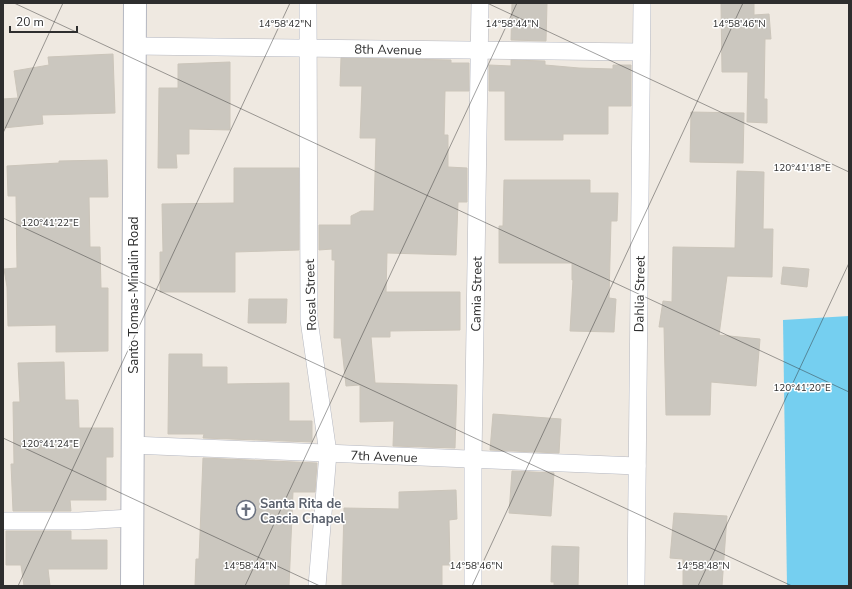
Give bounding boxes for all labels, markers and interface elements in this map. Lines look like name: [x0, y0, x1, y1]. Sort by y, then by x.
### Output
scale bar: [10, 8, 77, 34]
text: 20 m: [16, 14, 44, 30]
text: 14°58'42"N: [258, 17, 312, 31]
text: 14°58'44"N: [485, 17, 539, 31]
text: 14°58'46"N: [712, 17, 766, 31]
street label: 8th Avenue: [354, 40, 422, 60]
text: 120°41'18"E: [773, 161, 831, 175]
text: 120°41'22"E: [21, 216, 79, 230]
street label: Santo Tomas-Minalin Road: [125, 216, 143, 374]
street label: Dahlia Street: [630, 255, 650, 332]
street label: Camia Street: [467, 256, 487, 332]
street label: Rosal Street: [301, 258, 321, 331]
text: 120°41'20"E: [773, 381, 831, 395]
text: 120°41'24"E: [21, 437, 79, 451]
street label: 7th Avenue: [350, 447, 418, 467]
place label: Santa Rita de Cascia Chapel: [260, 495, 346, 528]
church icon: Santa Rita de Cascia Chapel: [235, 499, 257, 521]
text: 14°58'44"N: [223, 559, 277, 573]
text: 14°58'46"N: [449, 559, 503, 573]
text: 14°58'48"N: [676, 559, 730, 573]

